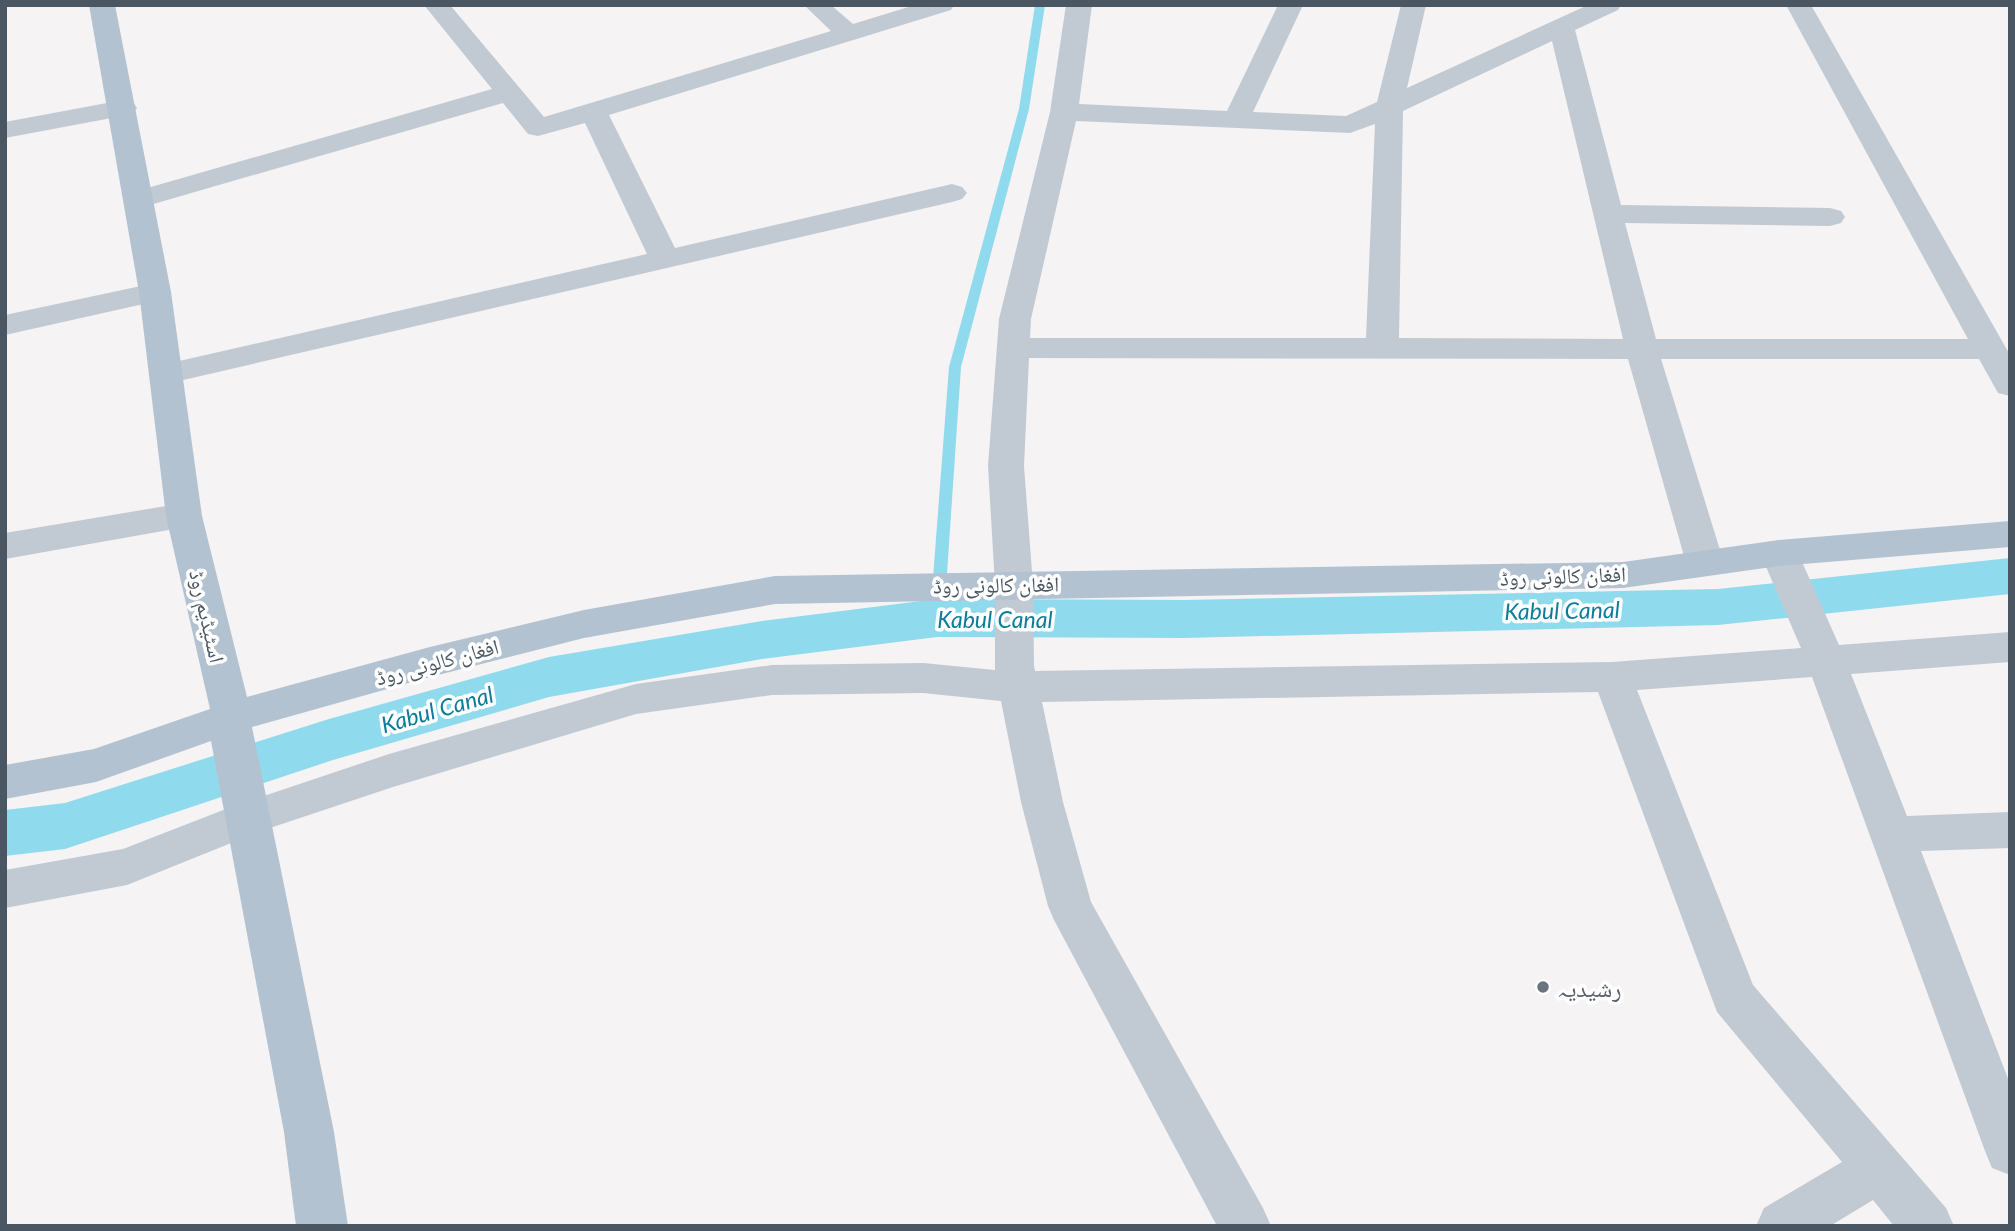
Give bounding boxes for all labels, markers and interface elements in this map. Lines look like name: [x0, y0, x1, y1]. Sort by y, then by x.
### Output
street label: افغان کالونی روڈ: [1500, 560, 1626, 592]
street label: اسٹیڈیم روڈ: [182, 567, 231, 665]
street label: افغان کالونی روڈ: [933, 570, 1059, 600]
water label: Kabul Canal: [1504, 595, 1620, 625]
water label: Kabul Canal: [937, 605, 1053, 633]
street label: افغان کالونی روڈ: [373, 633, 502, 691]
water label: Kabul Canal: [378, 680, 496, 738]
place label: رشیدیہ: [1557, 973, 1621, 1002]
marker: رشیدیہ: [1535, 979, 1551, 995]

